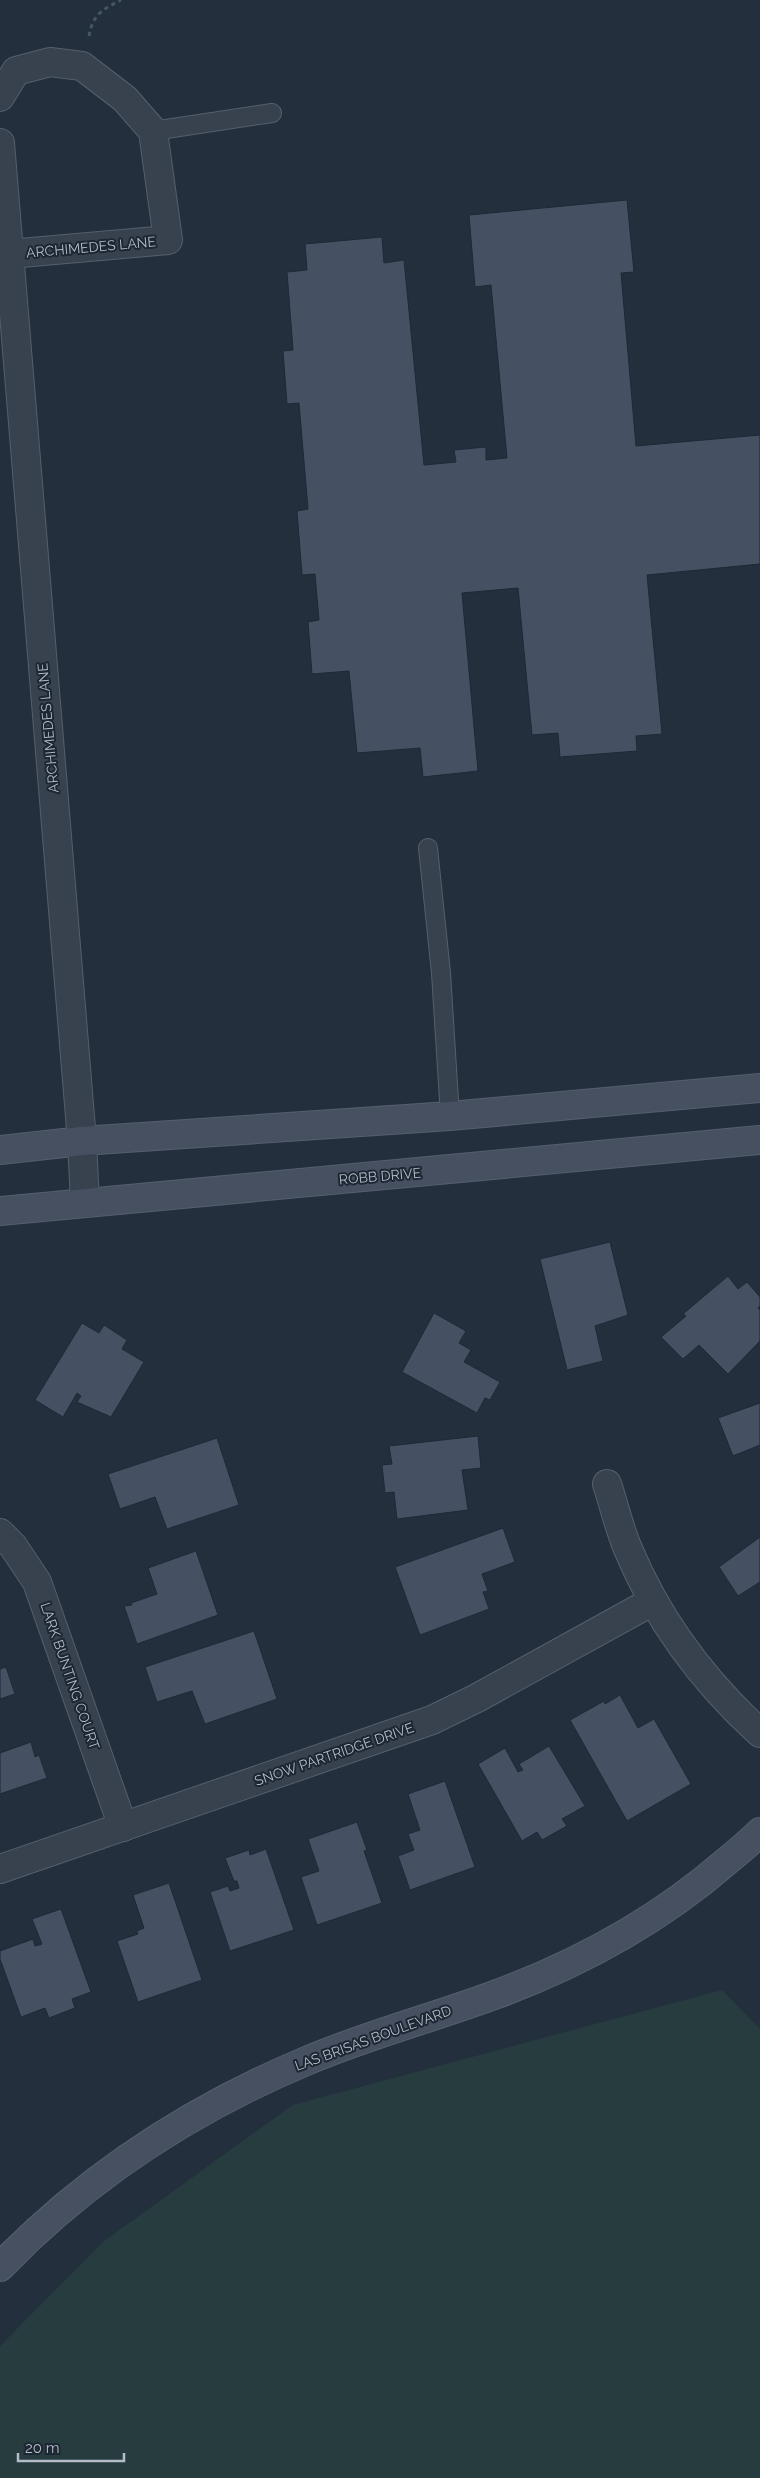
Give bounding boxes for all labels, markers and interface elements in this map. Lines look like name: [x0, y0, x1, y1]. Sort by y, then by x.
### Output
street label: ARCHIMEDES LANE: [25, 233, 157, 261]
street label: ARCHIMEDES LANE: [34, 662, 62, 794]
street label: ROBB DRIVE: [338, 1164, 422, 1188]
street label: LARK BUNTING COURT: [37, 1600, 103, 1752]
street label: SNOW PARTRIDGE DRIVE: [252, 1719, 416, 1789]
street label: LAS BRISAS BOULEVARD: [292, 2002, 454, 2074]
scale bar: [18, 2430, 124, 2462]
text: 20 m: [25, 2439, 60, 2457]

